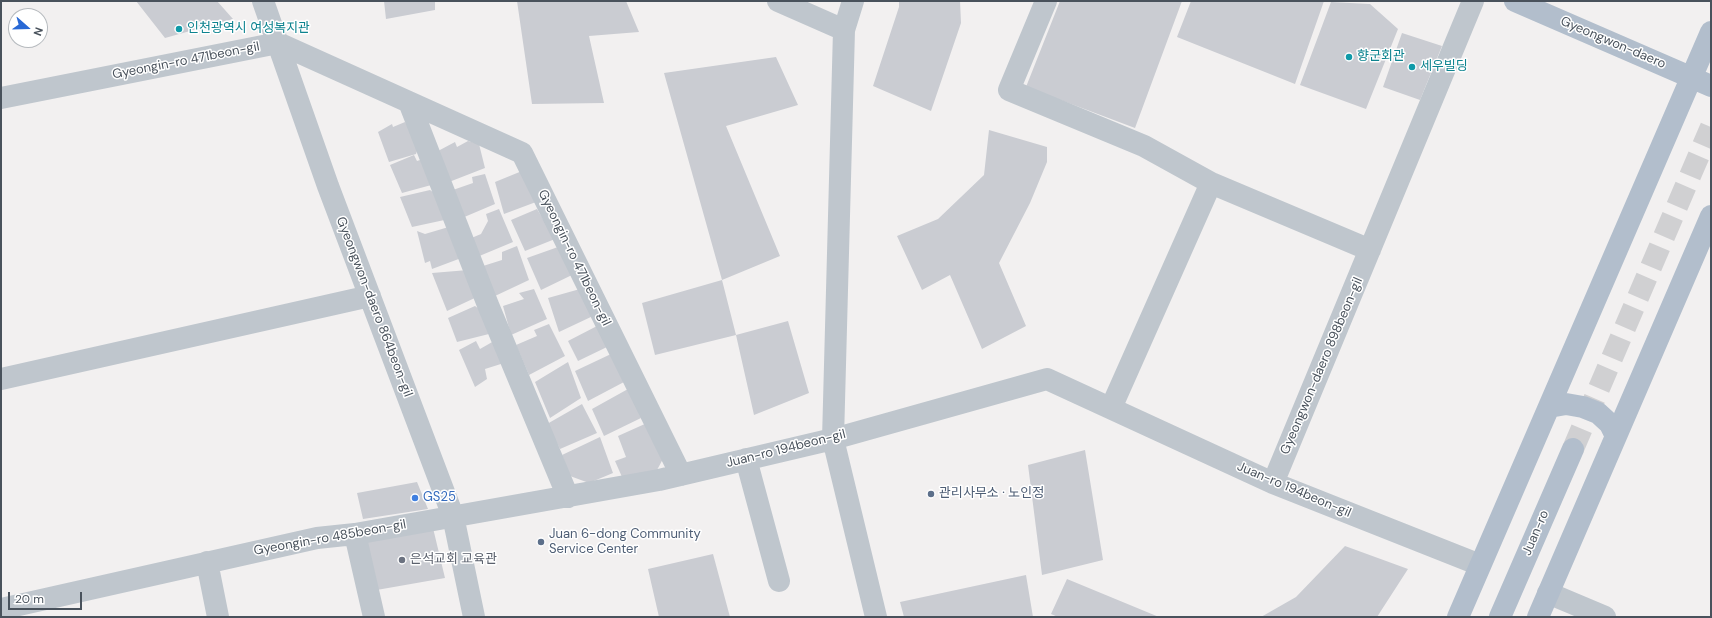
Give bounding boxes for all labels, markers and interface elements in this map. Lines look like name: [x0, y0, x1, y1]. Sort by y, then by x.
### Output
north arrow: [8, 8, 48, 48]
street label: Gyeongwon-daero: [1558, 14, 1668, 72]
place label: 인천광역시 여성복지관: [187, 21, 310, 37]
marker: 인천광역시 여성복지관: [174, 24, 184, 34]
text: N: [30, 26, 46, 38]
street label: Gyeongin-ro 471beon-gil: [111, 39, 261, 83]
place label: 향군회관: [1357, 49, 1405, 65]
marker: 향군회관: [1344, 52, 1354, 62]
place label: 세우빌딩: [1420, 59, 1468, 75]
marker: 세우빌딩: [1407, 62, 1417, 72]
street label: Gyeongin-ro 471beon-gil: [534, 187, 614, 329]
street label: Gyeongwon-daero 864beon-gil: [332, 215, 416, 399]
street label: Gyeongwon-daero 898beon-gil: [1278, 275, 1366, 457]
street label: Juan-ro 194beon-gil: [725, 427, 847, 471]
street label: Juan-ro 194beon-gil: [1235, 459, 1353, 521]
place label: 관리사무소 · 노인정: [939, 486, 1044, 502]
marker: 관리사무소 · 노인정: [926, 489, 936, 499]
place label: GS25: [423, 490, 456, 506]
marker: GS25: [410, 493, 420, 503]
street label: Juan-ro: [1519, 508, 1553, 558]
street label: Gyeongin-ro 485beon-gil: [253, 517, 407, 559]
place label: Juan 6-dong Community Service Center: [549, 527, 701, 558]
marker: Juan 6-dong Community Service Center: [536, 537, 546, 547]
place label: 은석교회 교육관: [410, 552, 497, 568]
marker: 은석교회 교육관: [397, 555, 407, 565]
scale bar: [10, 584, 84, 610]
text: 20 m: [15, 591, 44, 607]

